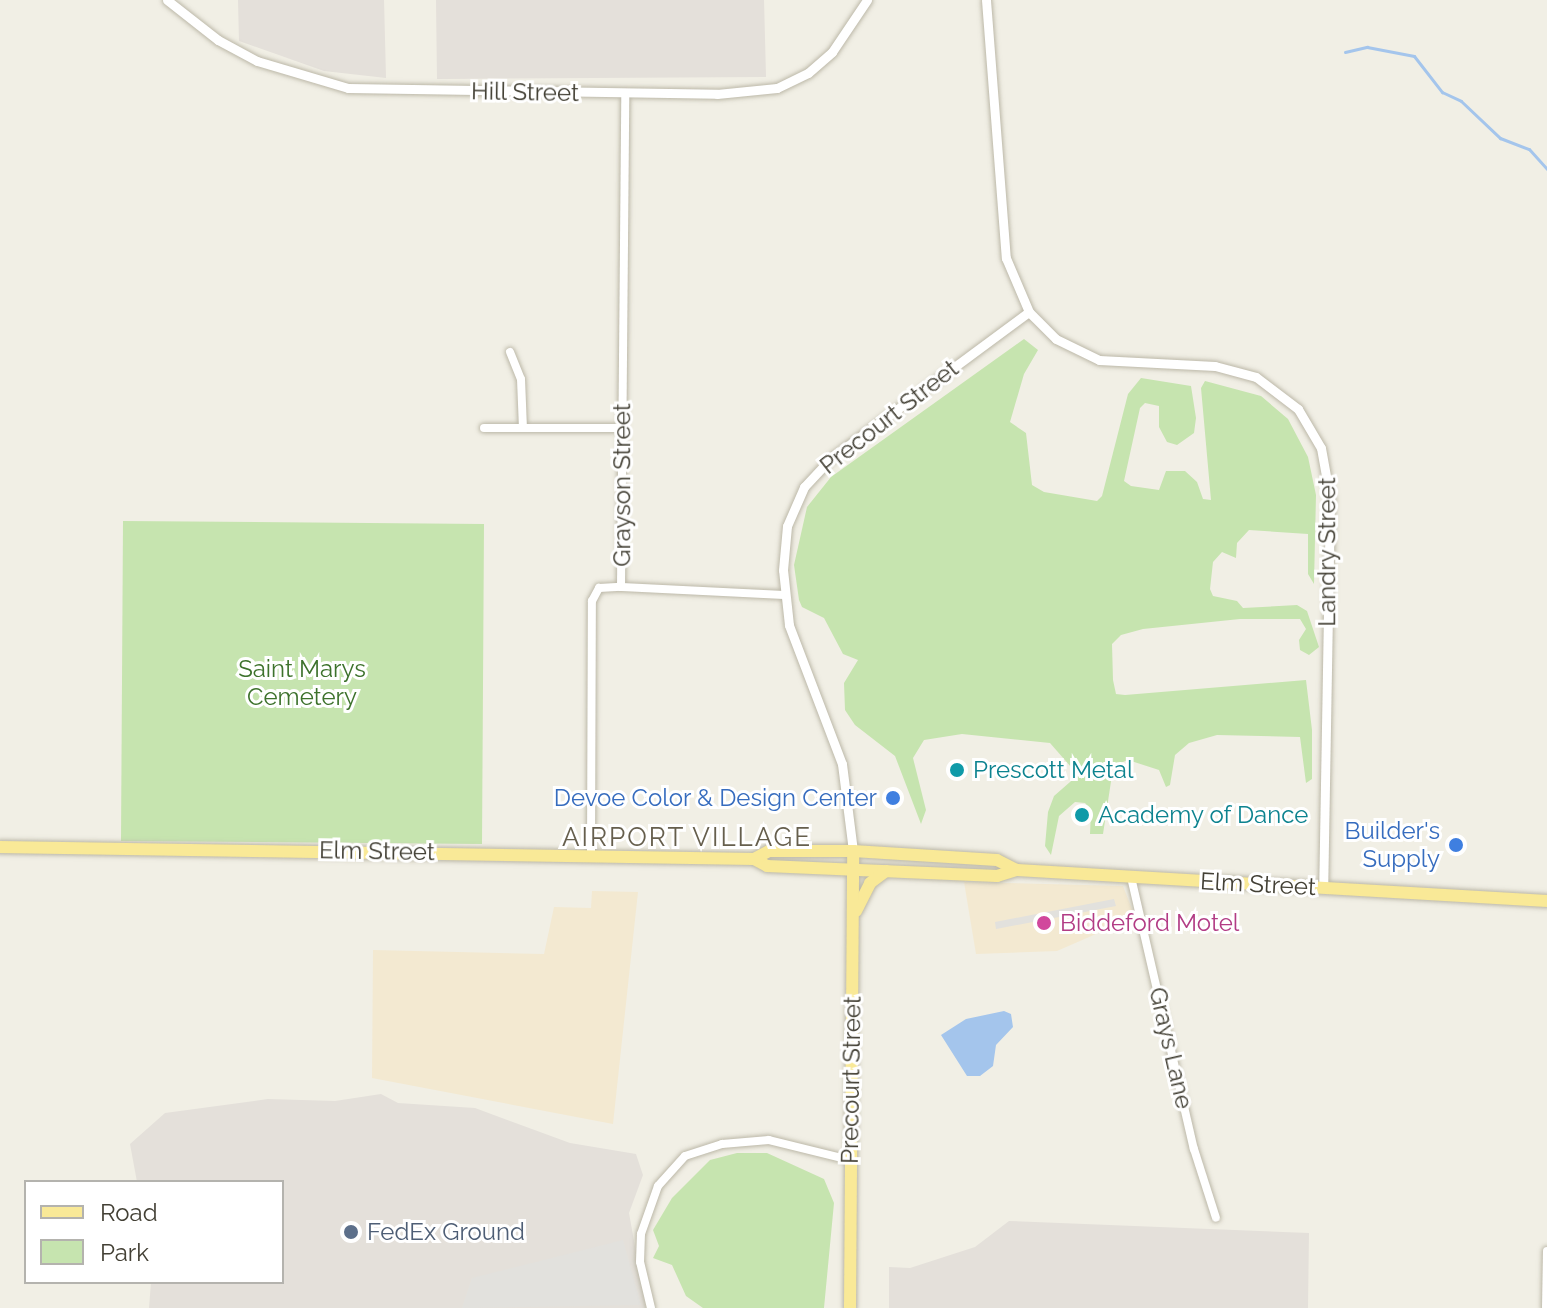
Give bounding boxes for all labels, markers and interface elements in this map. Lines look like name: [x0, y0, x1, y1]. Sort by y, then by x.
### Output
street label: Hill Street: [470, 77, 580, 107]
street label: Precourt Street: [814, 354, 964, 480]
street label: Grayson Street: [608, 403, 636, 567]
street label: Landry Street: [1313, 477, 1341, 627]
park label: Saint Marys Cemetery: [238, 655, 366, 711]
place label: Prescott Metal: [973, 756, 1133, 784]
marker: Prescott Metal: [948, 761, 966, 779]
place label: Devoe Color & Design Center: [553, 784, 877, 812]
marker: Devoe Color & Design Center: [884, 789, 902, 807]
place label: Academy of Dance: [1098, 801, 1309, 829]
marker: Academy of Dance: [1073, 806, 1091, 824]
place label: Builder's Supply: [1344, 817, 1440, 873]
district label: AIRPORT VILLAGE: [561, 822, 813, 854]
street label: Elm Street: [319, 836, 435, 866]
marker: Builder's Supply: [1447, 836, 1465, 854]
street label: Elm Street: [1199, 867, 1317, 901]
place label: Biddeford Motel: [1060, 909, 1239, 937]
marker: Biddeford Motel: [1035, 914, 1053, 932]
street label: Grays Lane: [1143, 984, 1199, 1112]
street label: Precourt Street: [835, 996, 867, 1164]
legend: [24, 1180, 284, 1284]
text: Road: [100, 1198, 158, 1227]
place label: FedEx Ground: [367, 1218, 525, 1246]
marker: FedEx Ground: [342, 1223, 360, 1241]
text: Park: [100, 1238, 149, 1267]

